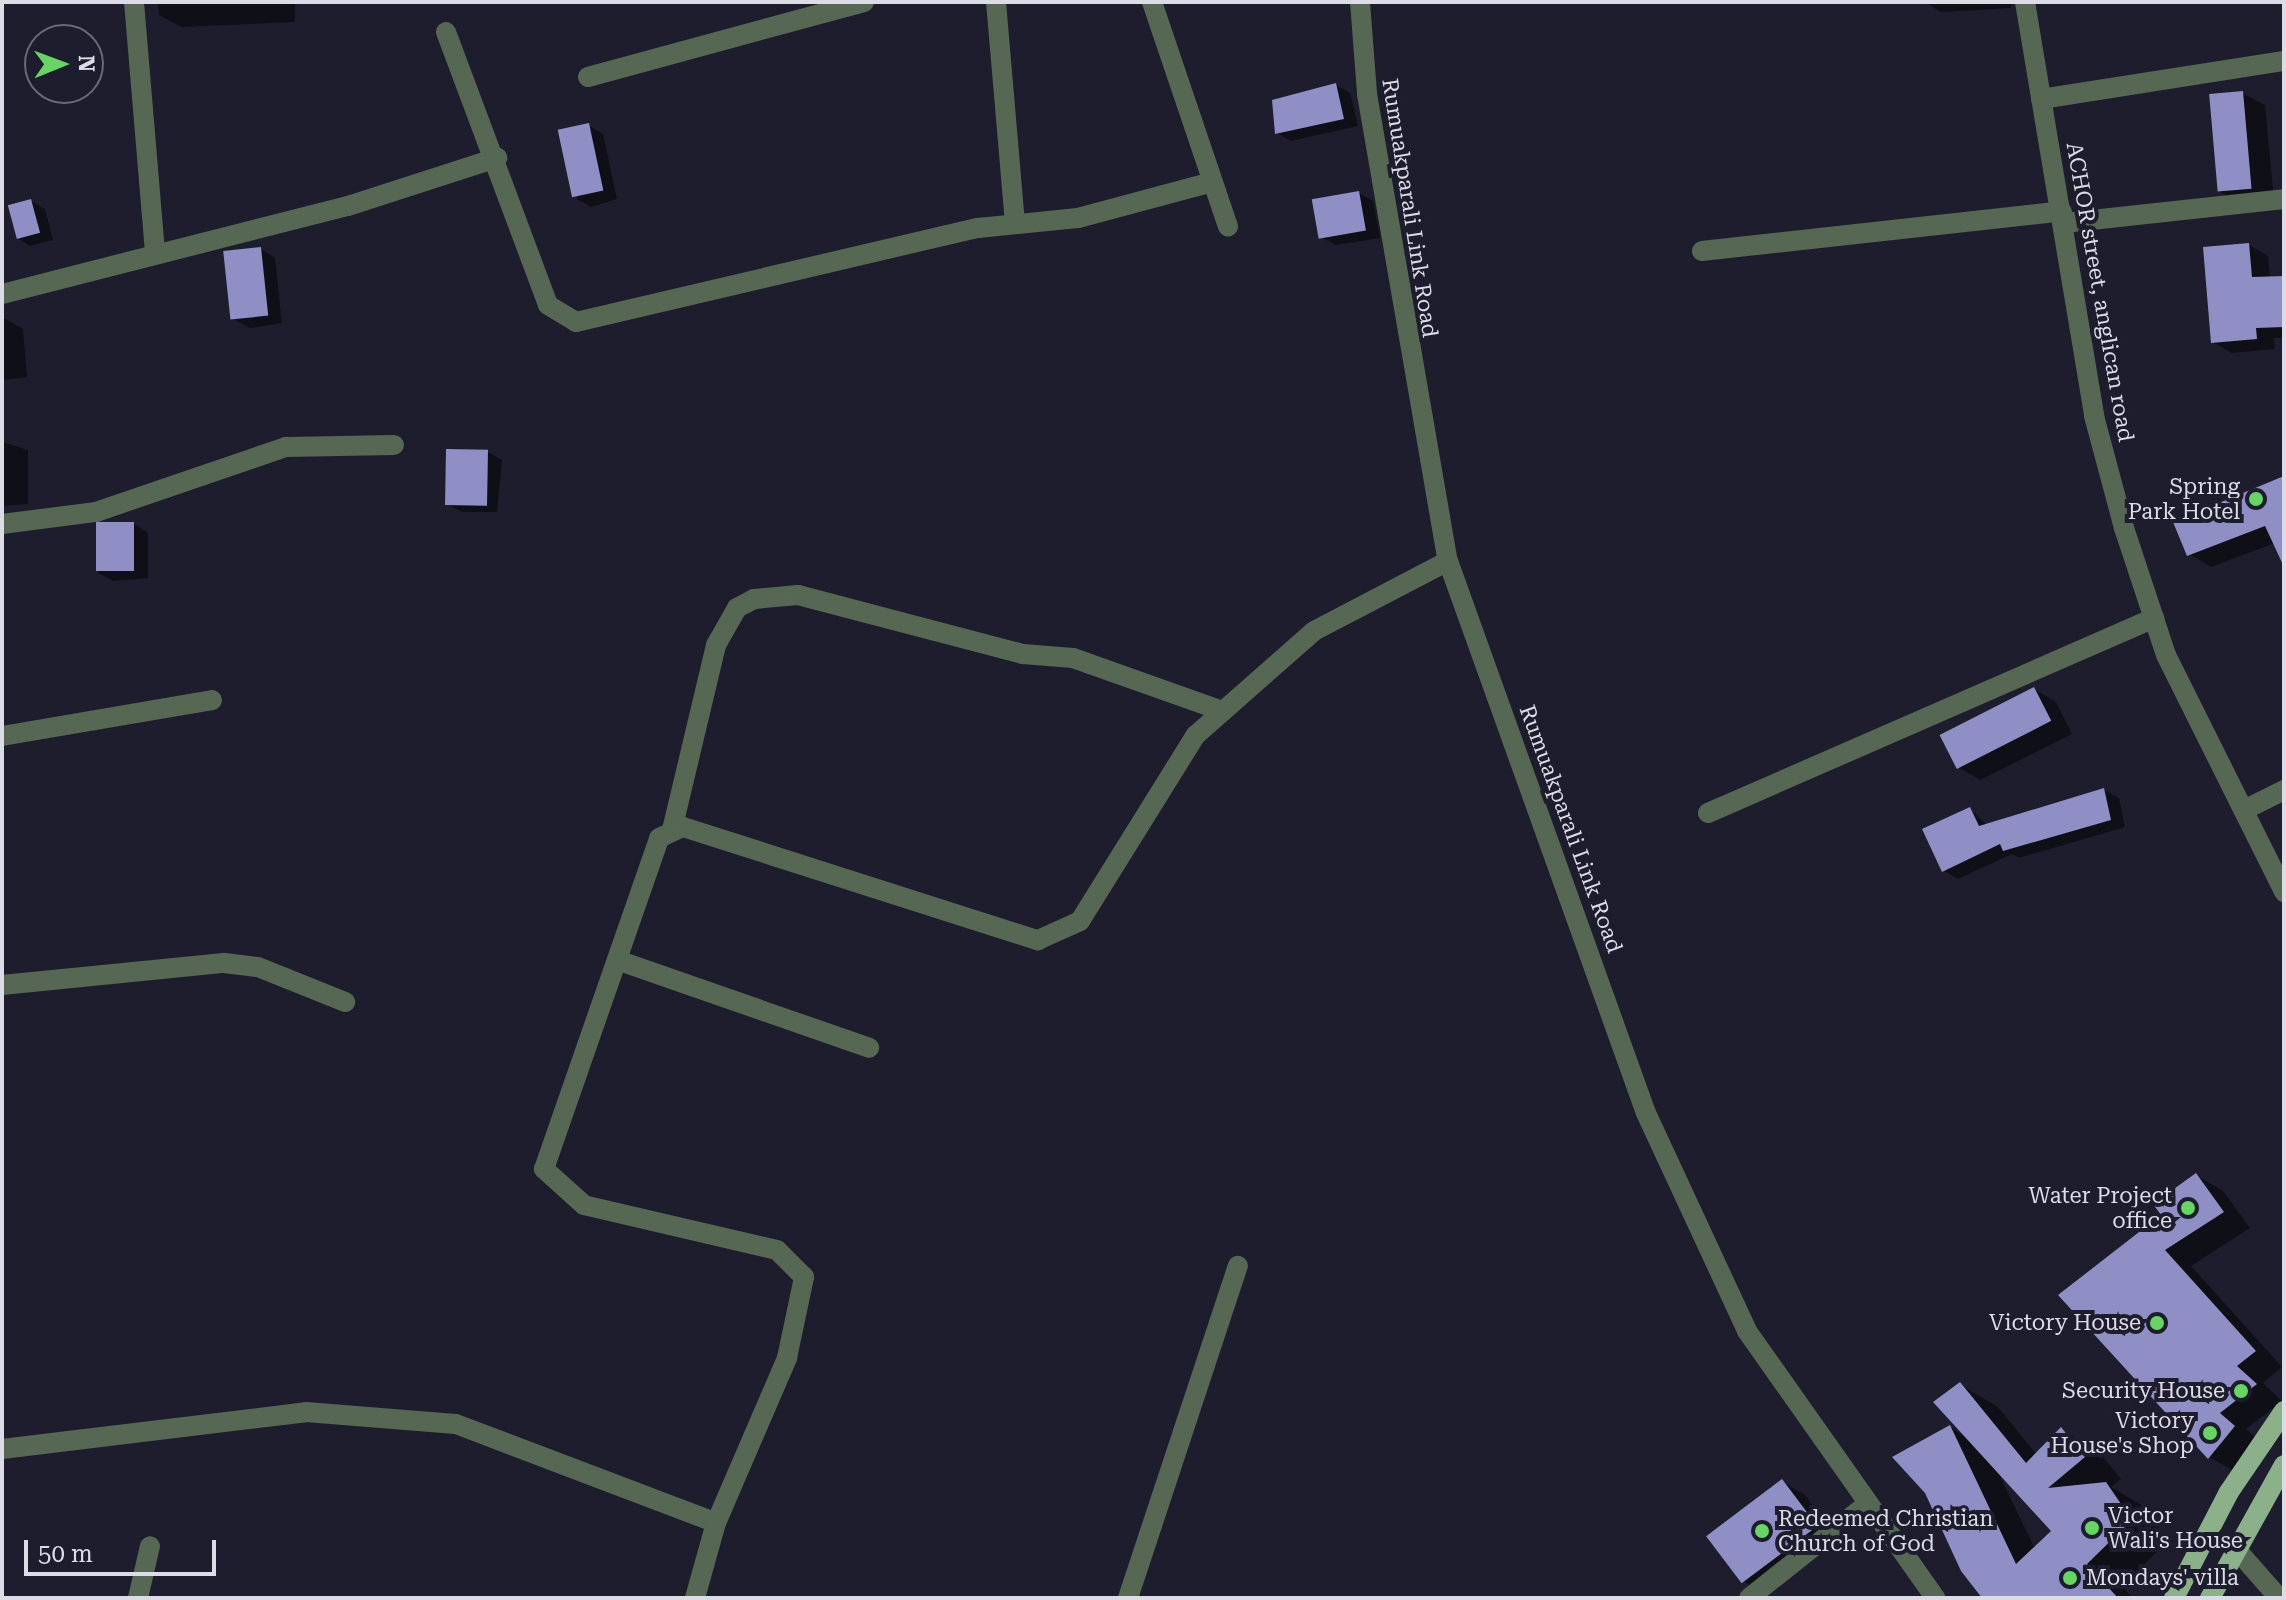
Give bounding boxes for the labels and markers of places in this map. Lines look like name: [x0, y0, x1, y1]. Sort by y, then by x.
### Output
place label: Spring Park Hotel: [2128, 473, 2240, 524]
marker: Spring Park Hotel: [2247, 490, 2265, 508]
place label: Water Project office: [2028, 1182, 2172, 1234]
marker: Water Project office: [2179, 1199, 2197, 1217]
place label: Victory House: [1989, 1310, 2141, 1336]
marker: Victory House: [2148, 1314, 2166, 1332]
place label: Security House: [2062, 1378, 2225, 1404]
marker: Security House: [2232, 1382, 2250, 1400]
place label: Victory House's Shop: [2050, 1407, 2194, 1458]
marker: Victory House's Shop: [2201, 1424, 2219, 1442]
place label: Victor Wali's House: [2108, 1502, 2243, 1554]
place label: Redeemed Christian Church of God: [1778, 1505, 1993, 1556]
marker: Victor Wali's House: [2083, 1519, 2101, 1537]
marker: Redeemed Christian Church of God: [1753, 1522, 1771, 1540]
place label: Mondays' villa: [2086, 1565, 2239, 1591]
marker: Mondays' villa: [2061, 1569, 2079, 1587]

